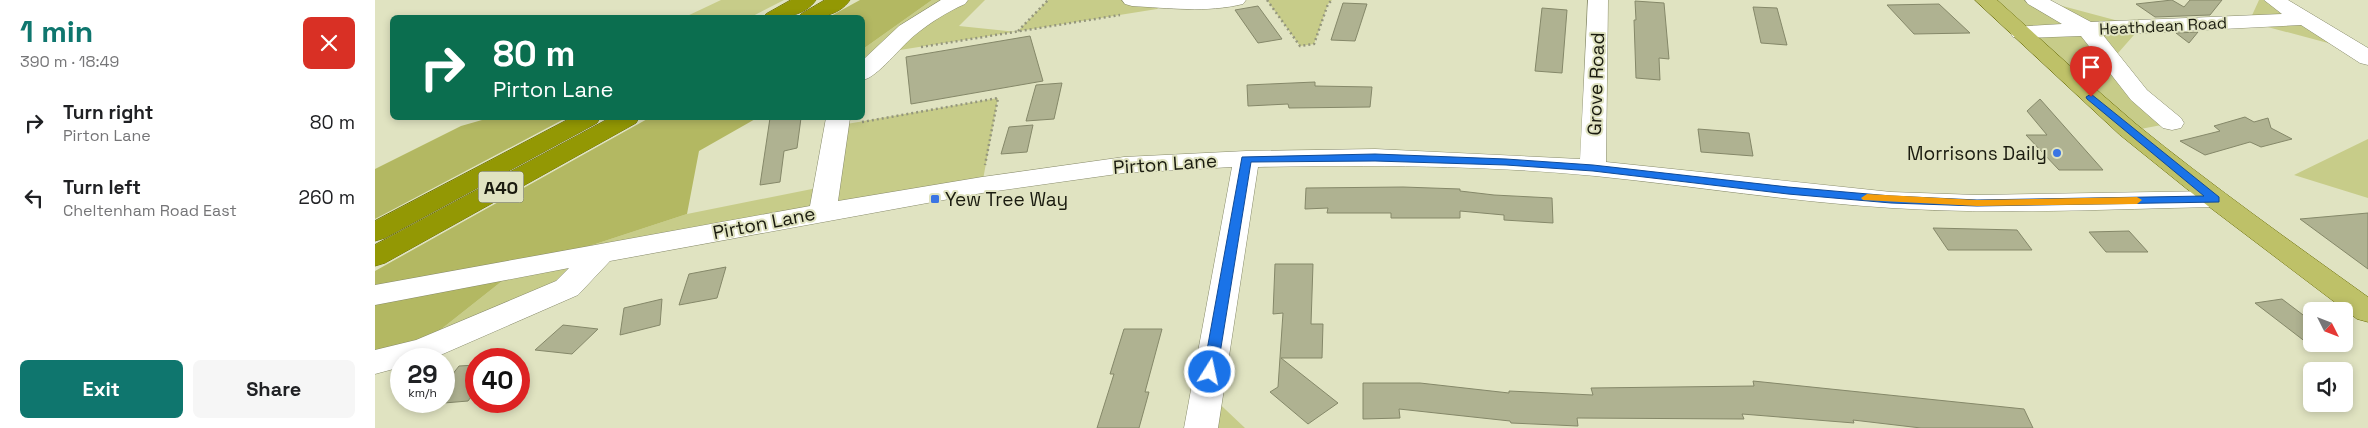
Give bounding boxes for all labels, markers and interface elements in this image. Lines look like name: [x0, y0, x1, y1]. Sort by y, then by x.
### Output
text: 1 min: [20, 12, 93, 51]
street label: Heathdean Road: [2099, 12, 2227, 40]
button: close: [303, 17, 355, 69]
text: 80 m: [493, 32, 575, 76]
street label: Grove Road: [1582, 32, 1610, 136]
icon: right: [410, 35, 475, 100]
pin: [2070, 46, 2112, 97]
text: 390 m · 18:49: [20, 51, 119, 72]
icon: arrive: [2077, 53, 2105, 81]
text: Pirton Lane: [493, 75, 614, 103]
text: Turn right: [63, 100, 153, 125]
icon: right: [20, 109, 48, 137]
text: 80 m: [310, 110, 355, 135]
text: Pirton Lane: [63, 125, 151, 146]
place label: Morrisons Daily: [1907, 141, 2047, 166]
marker: Morrisons Daily: [2051, 147, 2063, 159]
street label: Pirton Lane: [1112, 148, 1218, 180]
road number: A40: [479, 172, 523, 202]
text: Turn left: [63, 175, 141, 200]
icon: left: [20, 184, 48, 212]
text: 260 m: [299, 185, 355, 210]
place label: Yew Tree Way: [945, 187, 1068, 212]
marker: Yew Tree Way: [929, 193, 941, 205]
text: Cheltenham Road East: [63, 200, 237, 221]
street label: Pirton Lane: [711, 201, 817, 245]
north arrow: [2303, 302, 2353, 352]
map controls: [2303, 302, 2353, 412]
position arrow: [1183, 345, 1235, 397]
speed limit sign: 40: [465, 348, 530, 413]
text: 29: [407, 358, 438, 390]
button: Exit: [20, 360, 183, 418]
button: Share: [193, 360, 355, 418]
button: sound: [2303, 362, 2353, 412]
text: km/h: [408, 385, 437, 401]

